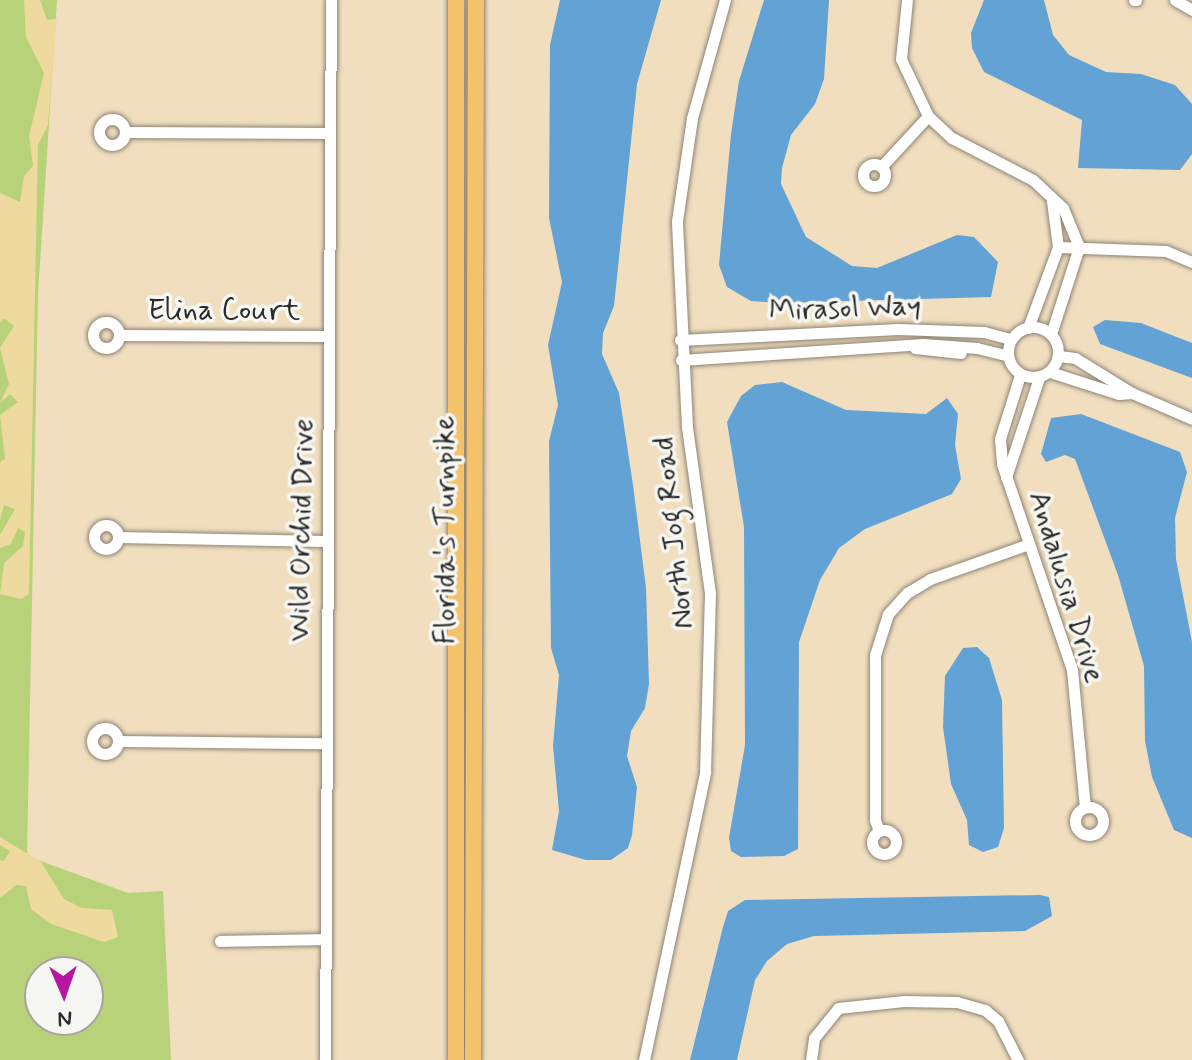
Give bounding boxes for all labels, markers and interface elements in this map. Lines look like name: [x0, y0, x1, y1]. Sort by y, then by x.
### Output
street label: Mirasol Way: [766, 288, 924, 330]
street label: Elina Court: [151, 293, 297, 329]
street label: Florida's Turnpike: [428, 415, 464, 645]
street label: Wild Orchid Drive: [282, 419, 322, 641]
street label: North Jog Road: [646, 437, 702, 629]
street label: Andalusia Drive: [1020, 487, 1112, 687]
north arrow: [24, 956, 104, 1036]
text: N: [57, 1004, 73, 1032]

